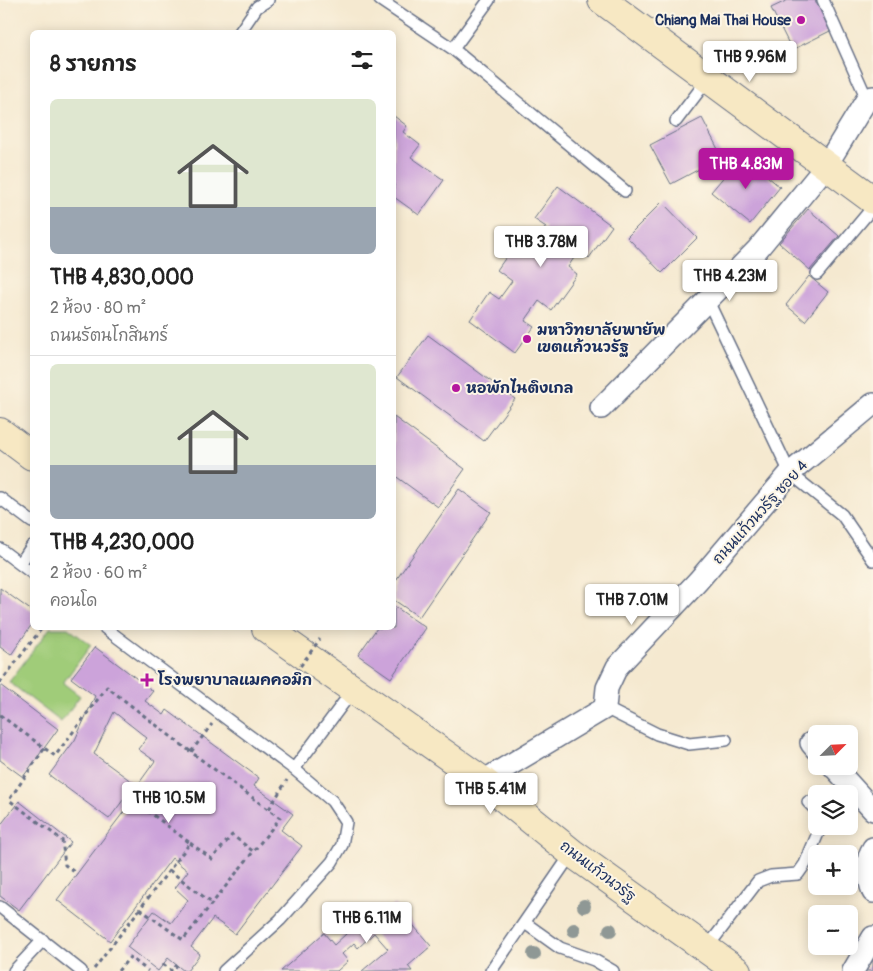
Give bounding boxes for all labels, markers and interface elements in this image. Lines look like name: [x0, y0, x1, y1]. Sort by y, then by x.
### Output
place label: Chiang Mai Thai House: [655, 11, 792, 30]
marker: Chiang Mai Thai House: [795, 14, 807, 26]
pin: THB 9.96M: [693, 41, 807, 83]
icon: filters: [348, 46, 376, 74]
text: THB 9.96M: [714, 47, 786, 67]
text: 8 รายการ: [50, 51, 137, 78]
icon: home: [168, 131, 258, 221]
pin: THB 4.83M: [689, 148, 803, 190]
text: THB 4.83M: [710, 154, 782, 174]
pin: THB 3.78M: [484, 226, 598, 268]
text: THB 3.78M: [505, 232, 577, 252]
pin: THB 4.23M: [673, 260, 787, 302]
text: THB 4,830,000: [50, 264, 194, 291]
text: THB 4.23M: [693, 266, 767, 286]
text: 2 ห้อง · 80 m²: [50, 298, 146, 318]
place label: มหาวิทยาลัยพายัพ เขตแก้วนวรัฐ: [537, 321, 666, 357]
text: ถนนรัตนโกสินทร์: [50, 326, 168, 346]
marker: มหาวิทยาลัยพายัพ เขตแก้วนวรัฐ: [521, 333, 533, 345]
place label: หอพักไนติงเกล: [466, 378, 573, 398]
marker: หอพักไนติงเกล: [450, 382, 462, 394]
icon: home: [168, 397, 258, 487]
street label: ถนนแก้วนวรัฐ ซอย 4: [708, 456, 812, 568]
text: THB 4,230,000: [50, 529, 194, 556]
text: 2 ห้อง · 60 m²: [50, 563, 148, 583]
pin: THB 7.01M: [575, 584, 689, 626]
text: THB 7.01M: [596, 590, 668, 610]
text: คอนโด: [50, 591, 97, 611]
place label: โรงพยาบาลแมคคอมิก: [157, 670, 312, 690]
marker: โรงพยาบาลแมคคอมิก: [140, 673, 154, 687]
north arrow: [808, 725, 858, 775]
map controls: [808, 725, 858, 955]
pin: THB 5.41M: [434, 772, 548, 815]
text: THB 5.41M: [456, 779, 526, 799]
pin: THB 10.5M: [112, 782, 226, 824]
button: layers: [808, 785, 858, 835]
text: THB 10.5M: [133, 788, 205, 808]
street label: ถนนแก้วนวรัฐ: [556, 836, 640, 906]
button: +: [808, 845, 858, 895]
pin: THB 6.11M: [310, 902, 424, 944]
button: −: [808, 905, 858, 955]
text: THB 6.11M: [333, 908, 401, 928]

